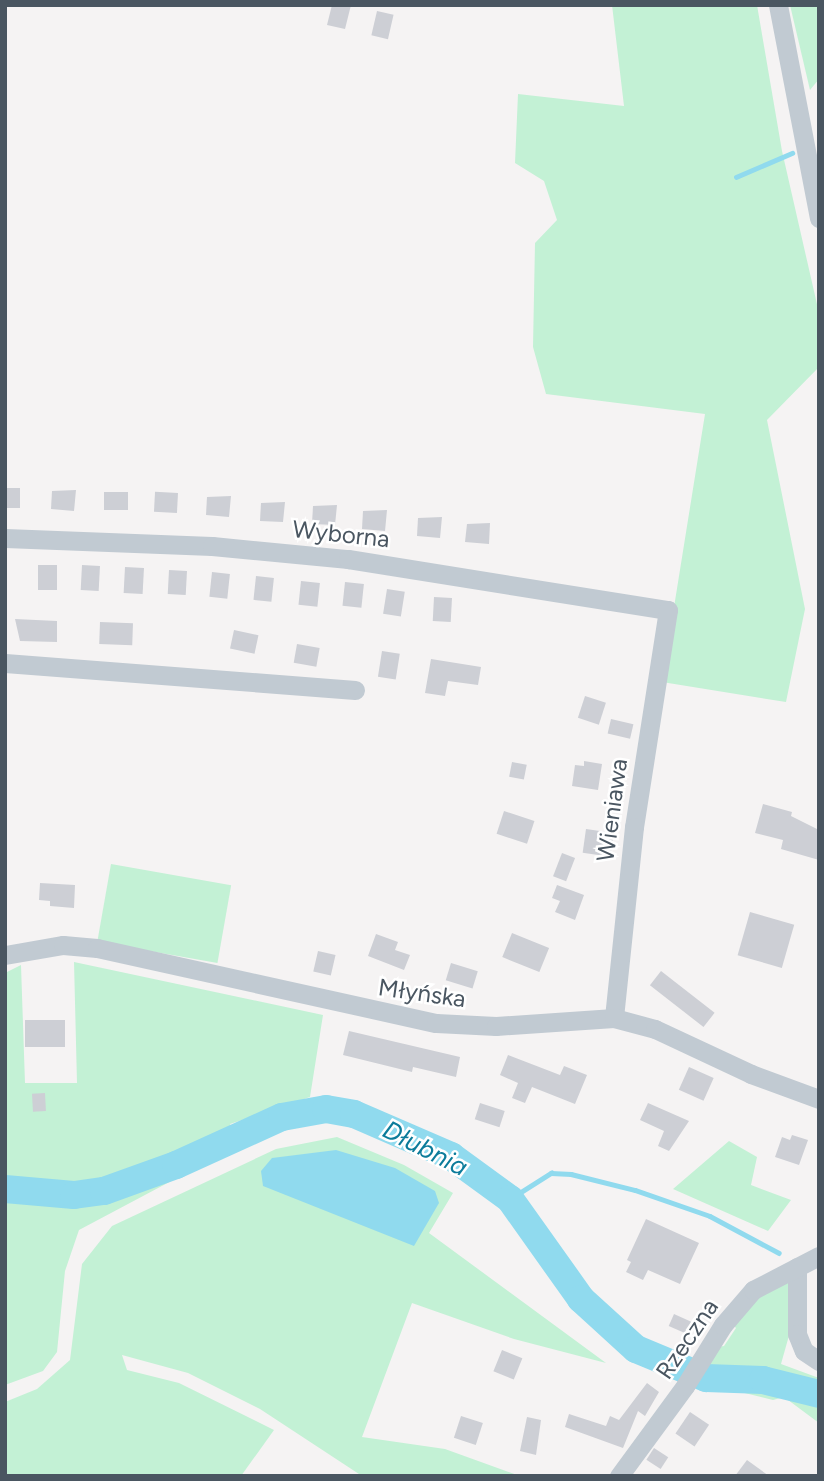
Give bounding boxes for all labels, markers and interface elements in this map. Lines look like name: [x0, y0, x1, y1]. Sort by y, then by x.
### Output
street label: Wyborna: [291, 515, 391, 553]
street label: Wieniawa: [591, 757, 633, 863]
street label: Młyńska: [376, 973, 468, 1013]
water label: Dłubnia: [377, 1114, 473, 1184]
street label: Rzeczna: [650, 1294, 724, 1384]

